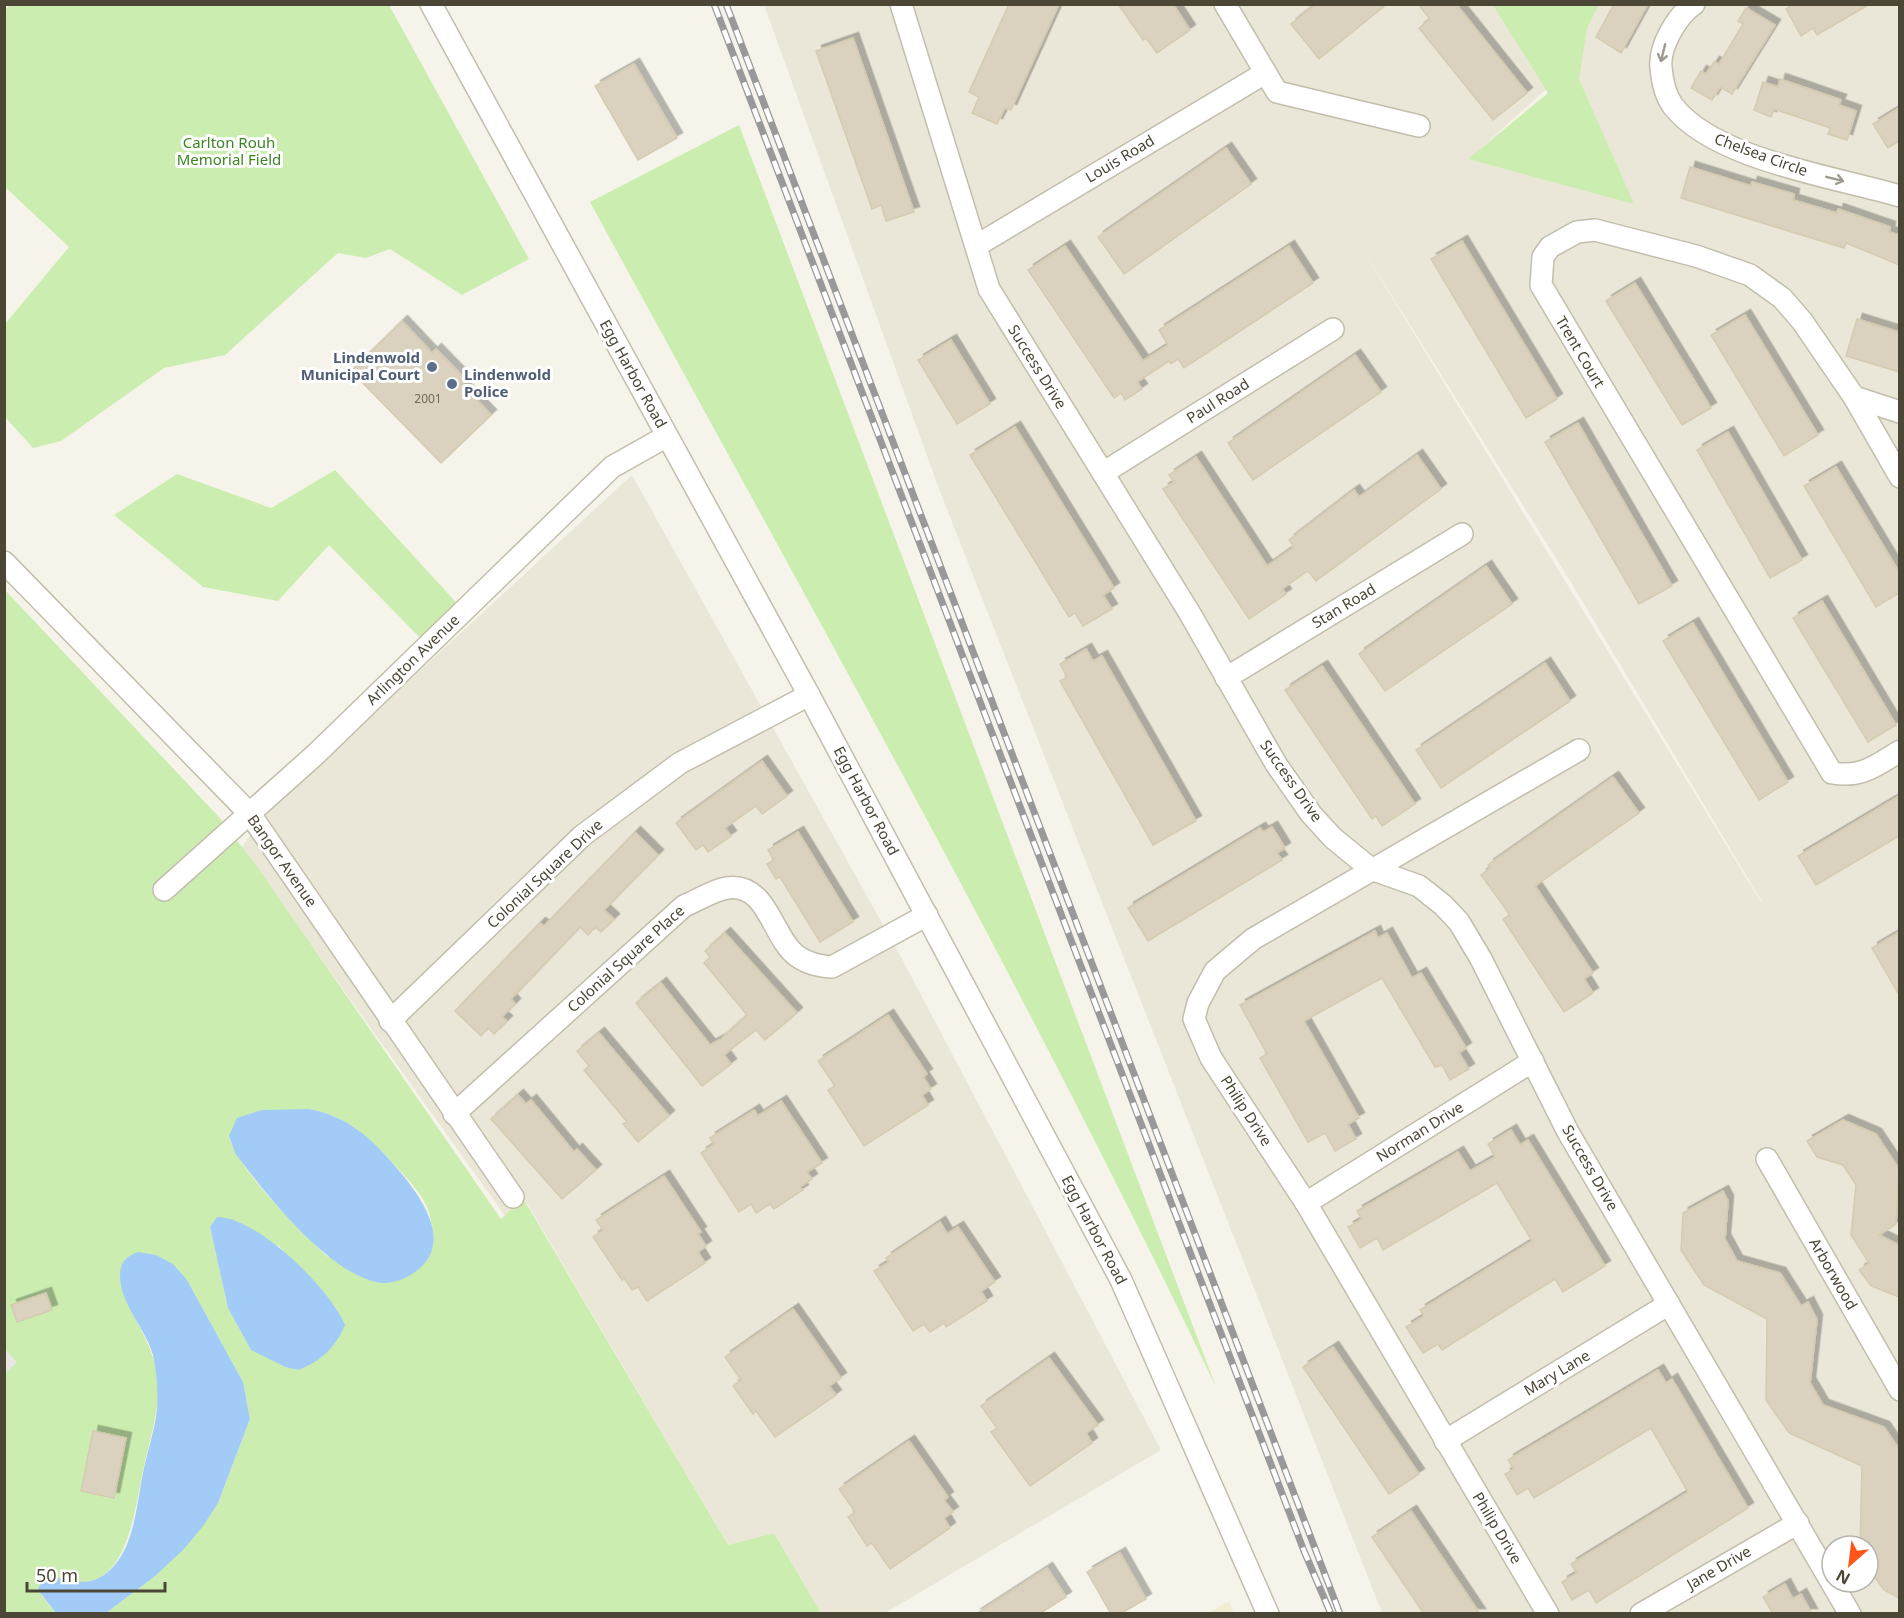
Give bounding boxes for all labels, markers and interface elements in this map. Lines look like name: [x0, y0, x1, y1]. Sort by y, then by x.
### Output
one-way arrow: [1657, 43, 1669, 62]
street label: Chelsea Circle: [1712, 128, 1811, 180]
street label: Louis Road: [1081, 130, 1158, 187]
park label: Carlton Rouh Memorial Field: [177, 132, 281, 169]
one-way arrow: [1825, 174, 1844, 186]
street label: Trent Court: [1552, 312, 1610, 391]
street label: Egg Harbor Road: [596, 316, 672, 431]
street label: Success Drive: [1004, 321, 1072, 412]
place label: Lindenwold Municipal Court: [301, 347, 420, 384]
marker: Lindenwold Municipal Court: [425, 360, 439, 374]
place label: Lindenwold Police: [464, 364, 551, 401]
street label: Paul Road: [1182, 373, 1253, 427]
marker: Lindenwold Police: [445, 377, 459, 391]
house number: 2001: [414, 390, 442, 407]
street label: Stan Road: [1308, 578, 1379, 632]
street label: Arlington Avenue: [361, 610, 463, 709]
street label: Success Drive: [1256, 735, 1327, 825]
street label: Egg Harbor Road: [830, 742, 904, 859]
street label: Bangor Avenue: [244, 810, 322, 911]
street label: Colonial Square Drive: [482, 814, 606, 932]
street label: Colonial Square Place: [562, 900, 688, 1016]
street label: Philip Drive: [1217, 1071, 1277, 1150]
street label: Norman Drive: [1372, 1096, 1467, 1166]
street label: Success Drive: [1558, 1121, 1623, 1214]
street label: Egg Harbor Road: [1058, 1171, 1132, 1288]
street label: Arborwood: [1805, 1234, 1862, 1313]
street label: Mary Lane: [1520, 1345, 1593, 1400]
street label: Philip Drive: [1469, 1488, 1527, 1567]
north arrow: [1820, 1534, 1880, 1594]
street label: Jane Drive: [1681, 1541, 1754, 1595]
scale bar: [27, 1555, 165, 1593]
text: 50 m: [36, 1563, 78, 1587]
text: N: [1832, 1564, 1854, 1590]

